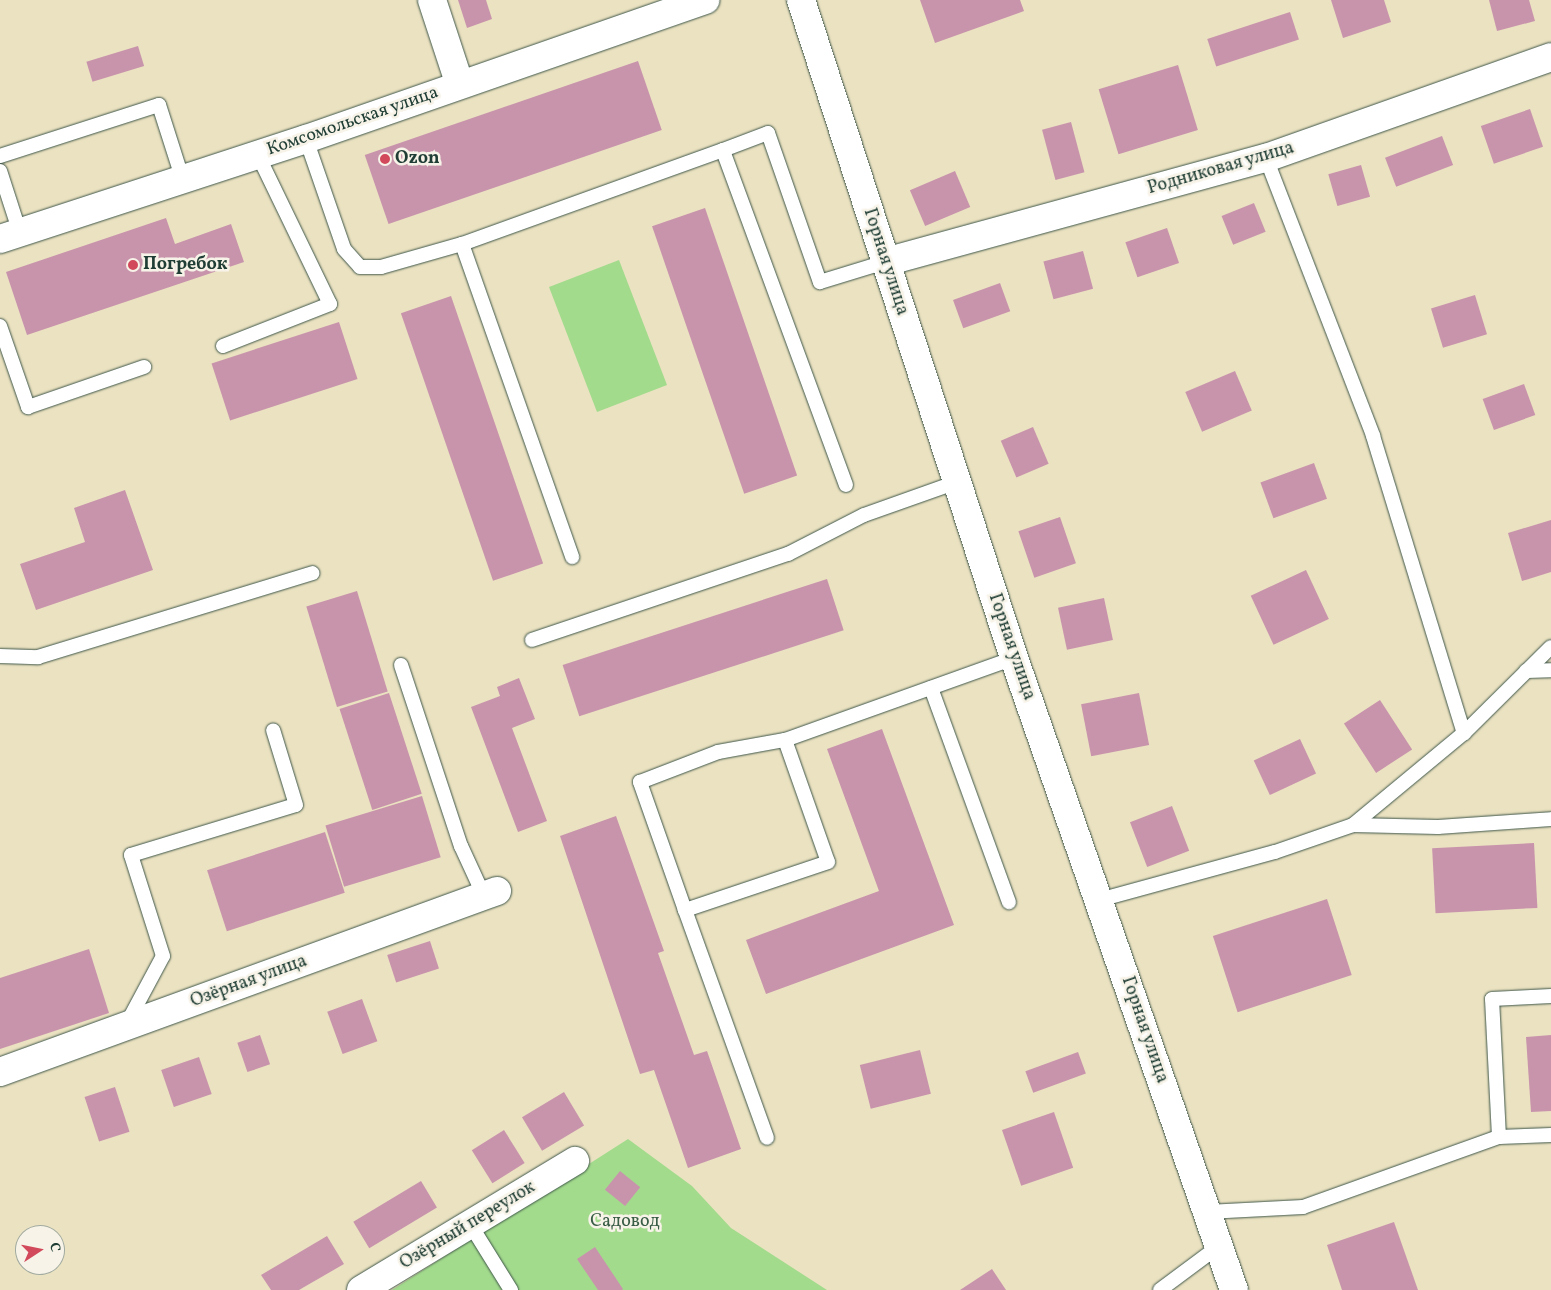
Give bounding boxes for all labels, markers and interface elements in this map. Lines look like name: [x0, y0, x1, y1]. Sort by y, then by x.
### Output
street label: Комсомольская улица: [264, 82, 442, 162]
street label: Родниковая улица: [1145, 138, 1297, 200]
place label: Ozon: [395, 148, 440, 170]
marker: Ozon: [379, 153, 391, 165]
street label: Горная улица: [857, 206, 913, 318]
place label: Погребок: [143, 254, 227, 276]
marker: Погребок: [127, 259, 139, 271]
street label: Горная улица: [983, 591, 1039, 703]
street label: Озёрная улица: [188, 951, 310, 1013]
street label: Горная улица: [1116, 974, 1172, 1086]
street label: Озёрный переулок: [396, 1177, 540, 1275]
park label: Садовод: [590, 1211, 660, 1233]
north arrow: [15, 1225, 65, 1275]
text: С: [44, 1241, 64, 1253]

